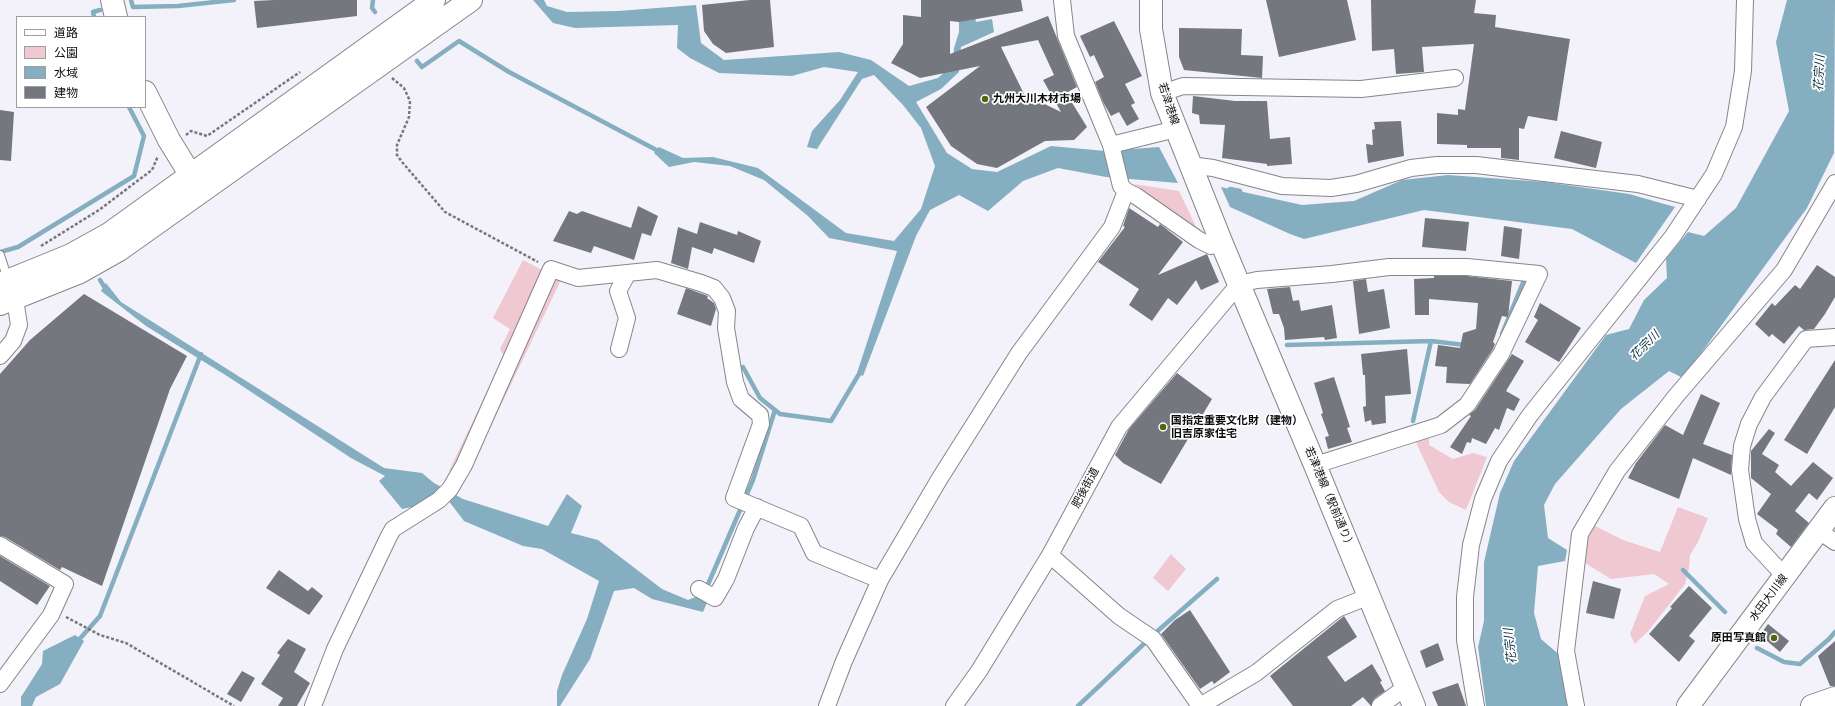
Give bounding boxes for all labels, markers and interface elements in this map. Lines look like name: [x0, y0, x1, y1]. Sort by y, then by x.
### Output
legend: [16, 16, 146, 108]
text: 道路: [54, 25, 78, 41]
text: 公園: [54, 45, 78, 61]
water label: 花宗川: [1812, 55, 1828, 91]
text: 水域: [54, 65, 78, 81]
street label: 若津港線: [1155, 81, 1181, 127]
text: 建物: [54, 85, 78, 101]
place label: 九州大川木材市場: [993, 92, 1081, 106]
marker: 九州大川木材市場: [980, 94, 990, 104]
water label: 花宗川: [1627, 328, 1663, 364]
place label: 国指定重要文化財（建物） 旧吉原家住宅: [1171, 414, 1303, 440]
marker: 国指定重要文化財（建物） 旧吉原家住宅: [1158, 422, 1168, 432]
street label: 若津港線（駅前通り）: [1301, 445, 1357, 551]
street label: 肥後街道: [1070, 465, 1102, 511]
street label: 水田大川線: [1747, 572, 1791, 624]
water label: 花宗川: [1502, 627, 1520, 665]
place label: 原田写真館: [1711, 631, 1766, 645]
marker: 原田写真館: [1769, 633, 1779, 643]

